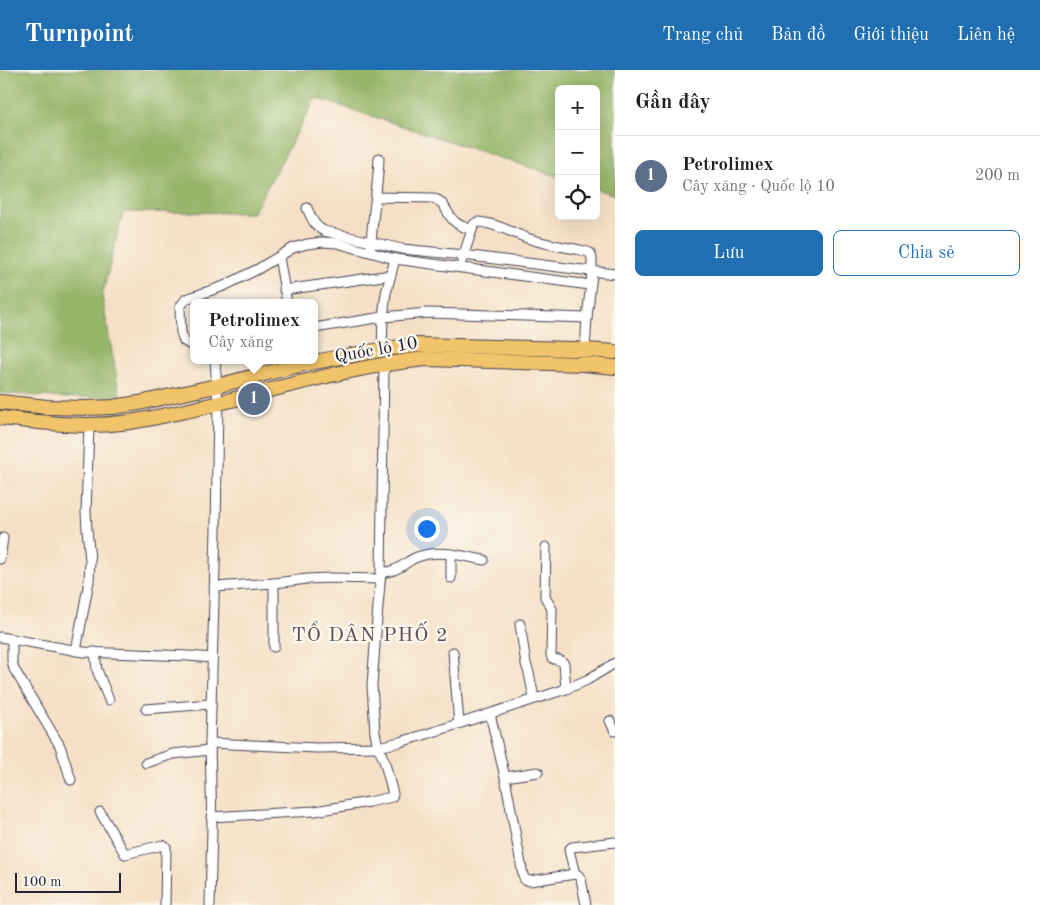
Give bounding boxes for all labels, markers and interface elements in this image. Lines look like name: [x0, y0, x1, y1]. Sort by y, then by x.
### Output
text: Turnpoint: [25, 23, 133, 47]
text: Trang chủ: [662, 26, 743, 44]
text: Bản đồ: [771, 26, 825, 44]
text: Giới thiệu: [853, 26, 929, 44]
text: Liên hệ: [957, 26, 1015, 44]
map controls: [555, 85, 600, 220]
button: +: [555, 85, 600, 130]
text: Gần đây: [635, 92, 711, 113]
button: −: [555, 130, 600, 175]
text: Petrolimex: [682, 156, 774, 175]
text: 1: [646, 168, 656, 184]
text: 200 m: [975, 168, 1020, 184]
button: locate: [555, 175, 600, 220]
text: Cây xăng · Quốc lộ 10: [682, 179, 835, 195]
button: Lưu: [635, 230, 823, 276]
button: Chia sẻ: [833, 230, 1020, 276]
popup: [190, 299, 318, 364]
text: Petrolimex: [208, 312, 300, 331]
street label: Quốc lộ 10: [333, 333, 419, 366]
text: Cây xăng: [208, 335, 273, 351]
pin: 1: [238, 380, 270, 418]
your location: [414, 516, 440, 542]
district label: TỔ DÂN PHỐ 2: [291, 620, 449, 646]
scale bar: [15, 870, 121, 893]
text: 100 m: [22, 875, 61, 889]

